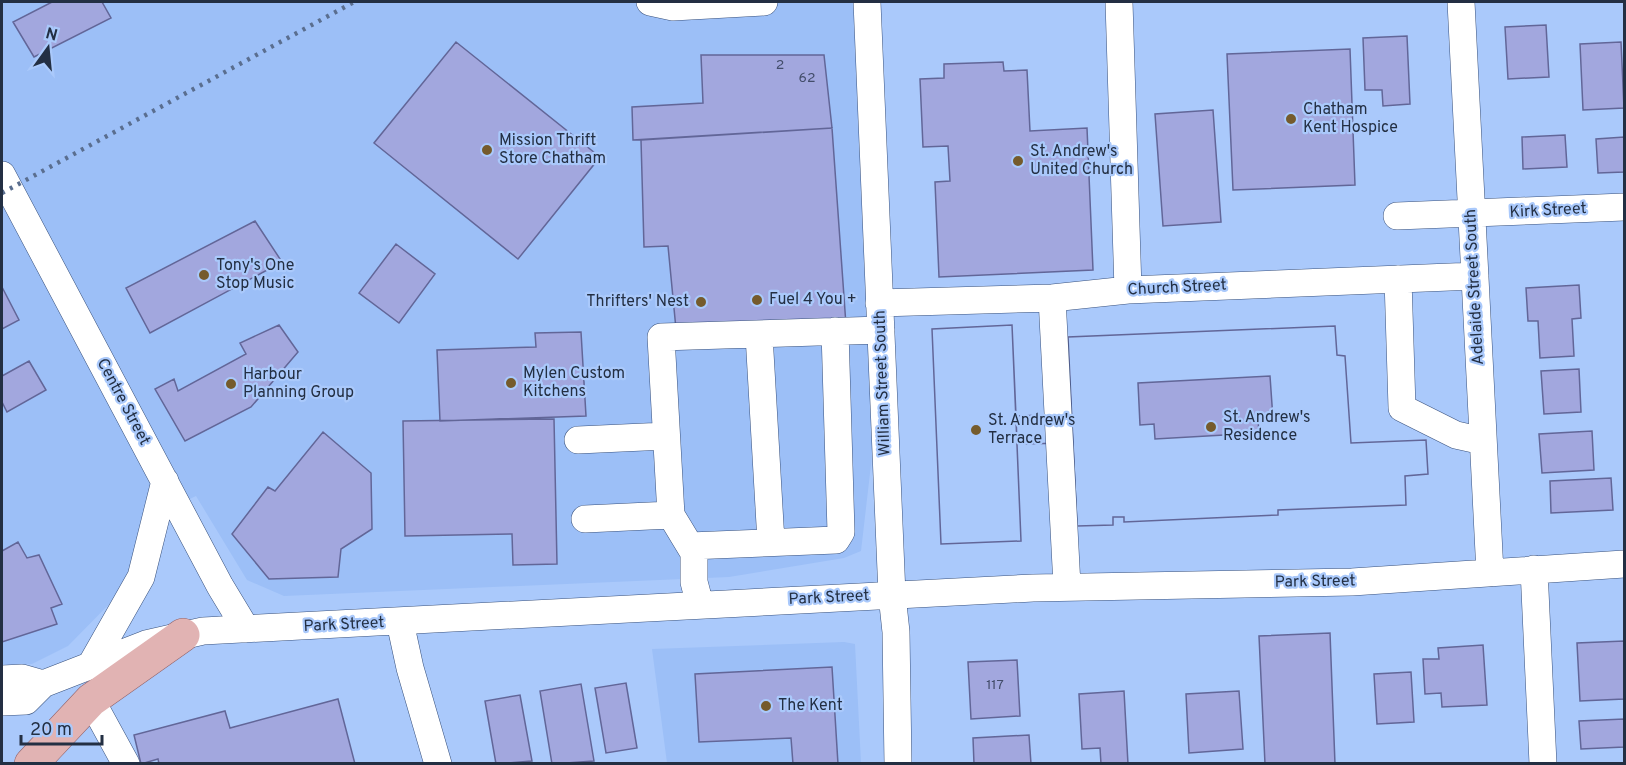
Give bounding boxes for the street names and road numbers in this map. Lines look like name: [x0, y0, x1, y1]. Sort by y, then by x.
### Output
street label: Kirk Street: [1509, 199, 1587, 223]
street label: Adelaide Street South: [1461, 209, 1489, 365]
street label: Church Street: [1127, 275, 1227, 301]
street label: William Street South: [870, 310, 896, 456]
street label: Centre Street: [92, 355, 154, 449]
street label: Park Street: [1274, 571, 1356, 593]
street label: Park Street: [788, 586, 870, 610]
street label: Park Street: [303, 613, 385, 637]

